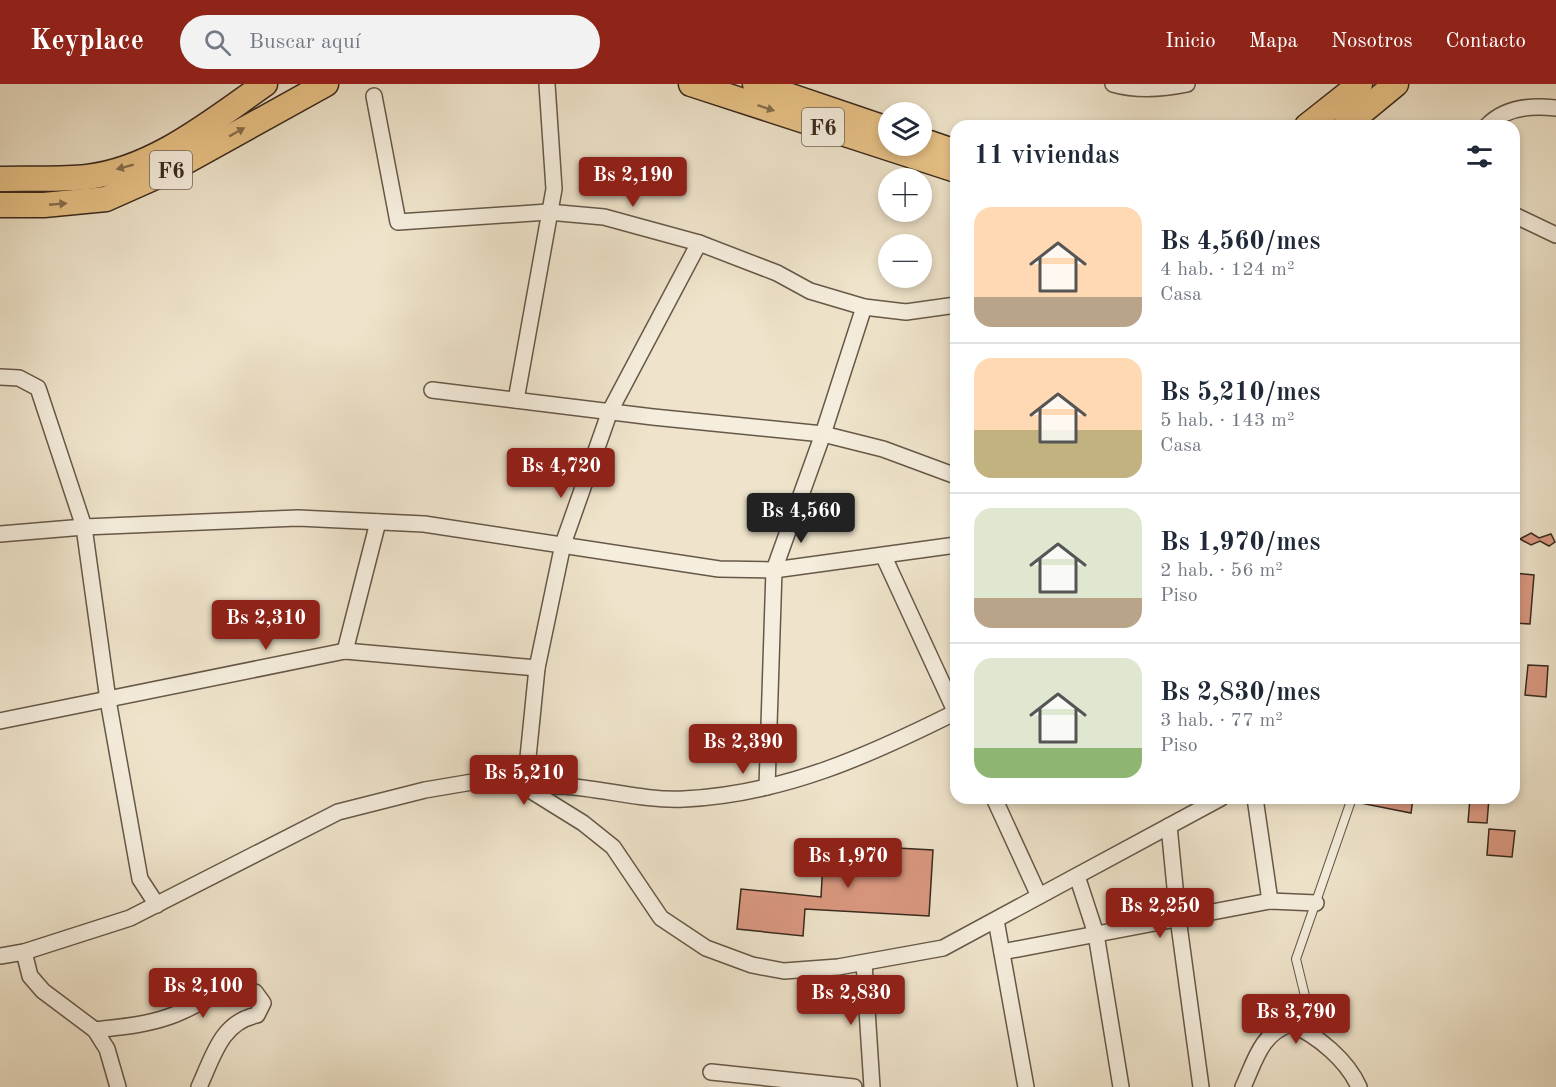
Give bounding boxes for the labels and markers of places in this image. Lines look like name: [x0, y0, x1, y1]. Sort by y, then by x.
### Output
pin: Bs 2,190: [571, 157, 695, 208]
pin: Bs 4,720: [499, 448, 623, 499]
pin: Bs 4,560: [739, 493, 863, 544]
pin: Bs 2,310: [204, 600, 328, 651]
pin: Bs 2,390: [681, 724, 805, 775]
pin: Bs 5,210: [462, 755, 586, 806]
pin: Bs 1,970: [786, 838, 910, 889]
pin: Bs 2,250: [1098, 888, 1222, 939]
pin: Bs 2,100: [141, 968, 265, 1019]
pin: Bs 2,830: [789, 975, 913, 1026]
pin: Bs 3,790: [1234, 994, 1358, 1045]

